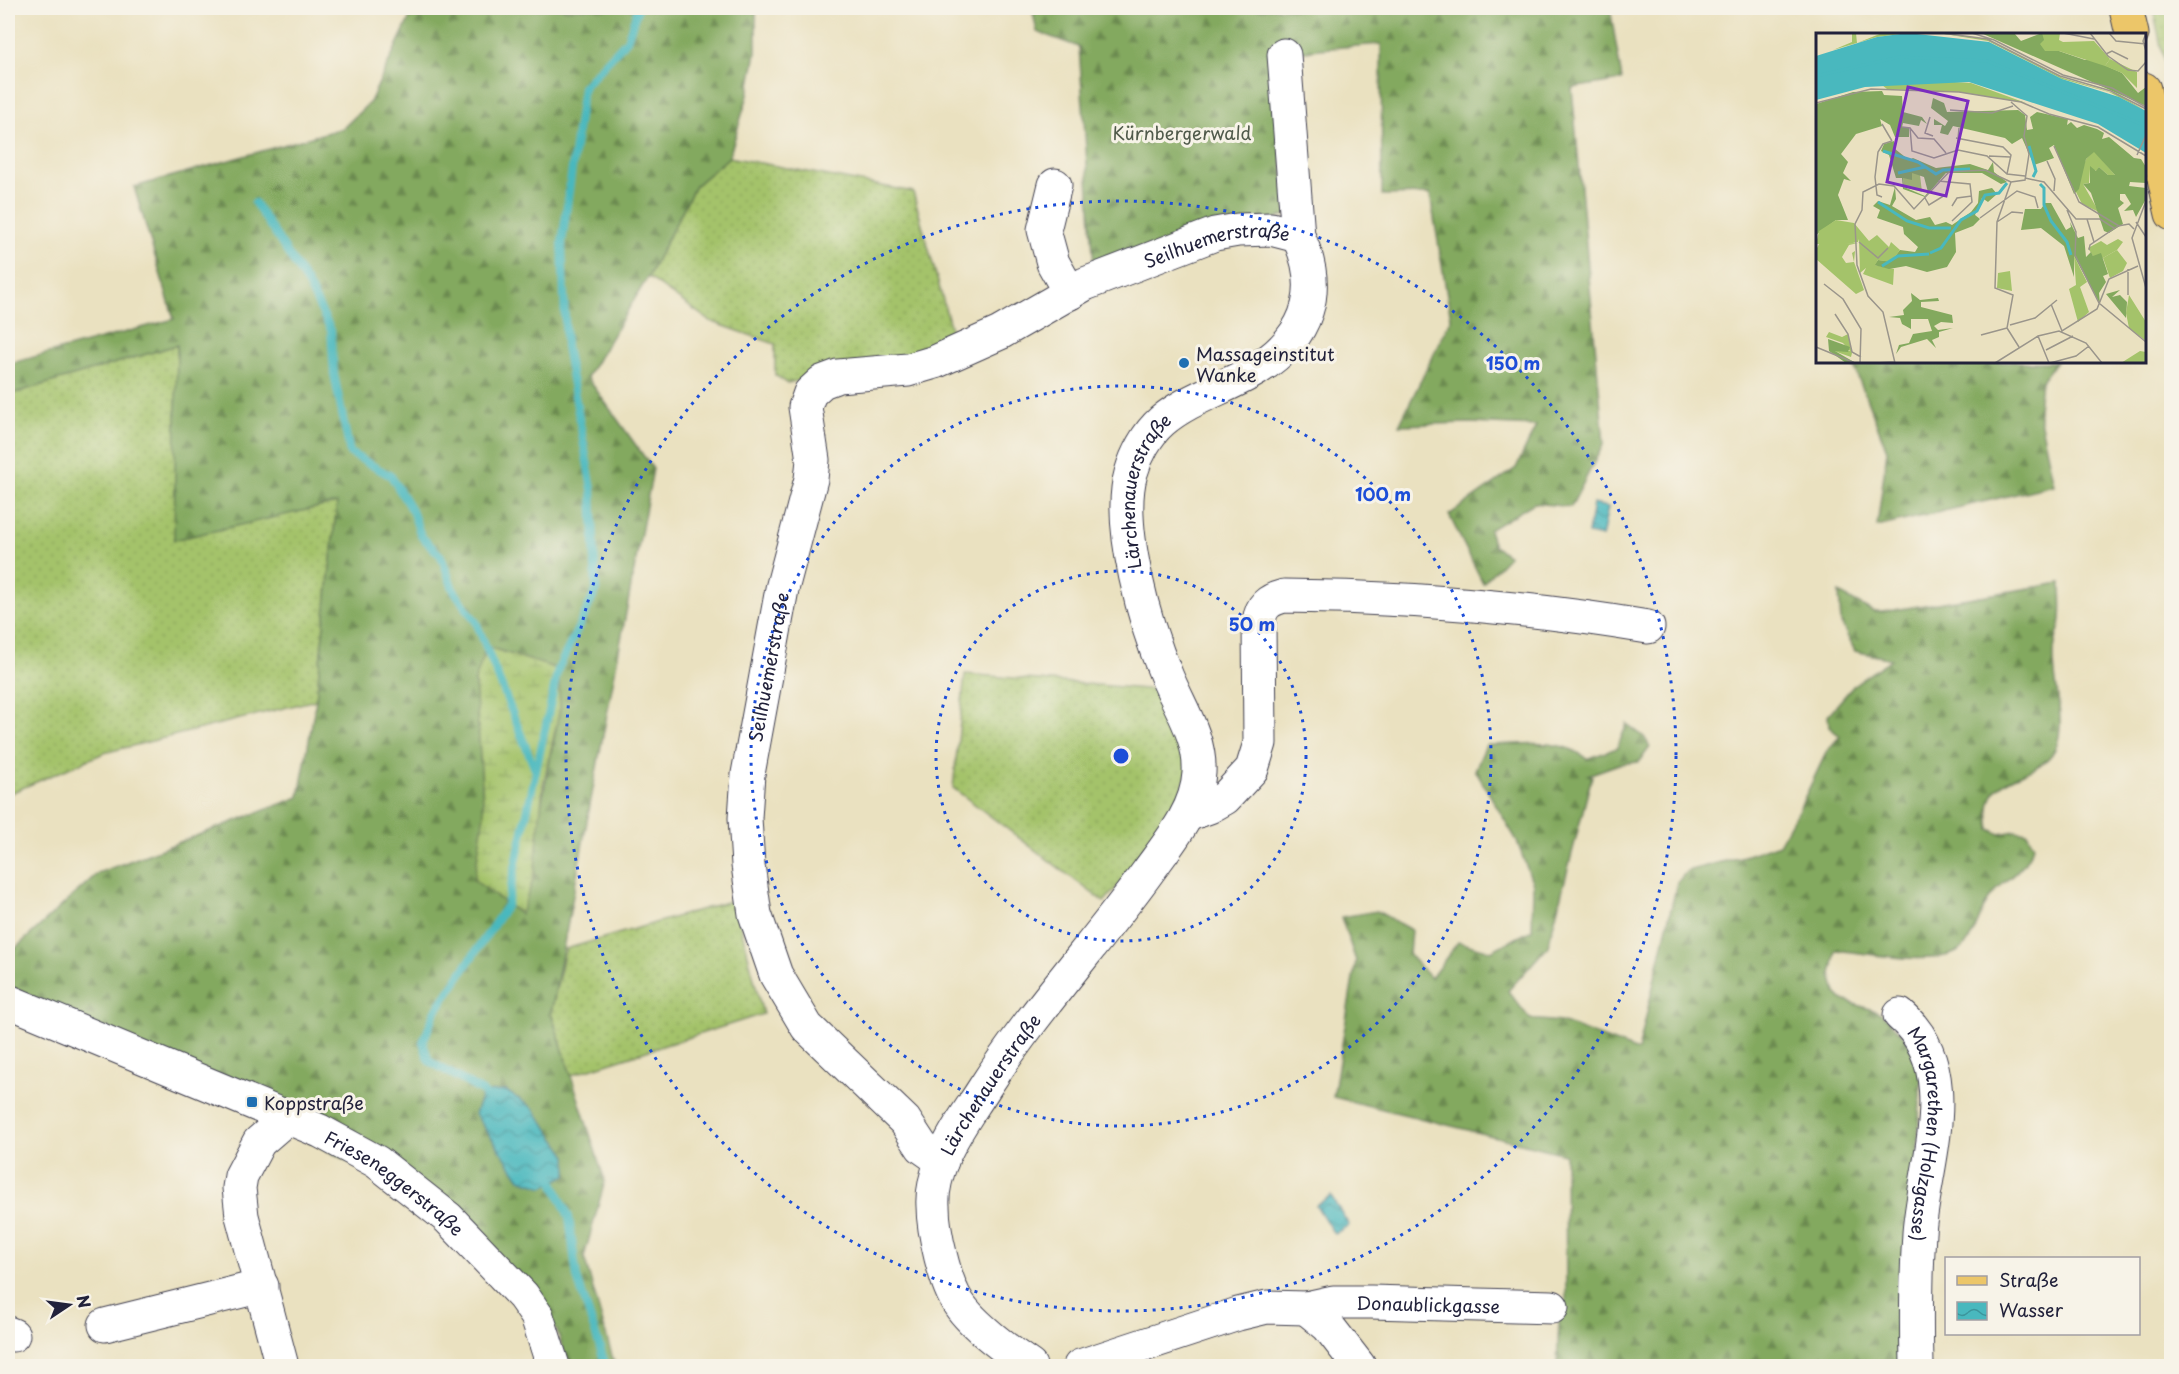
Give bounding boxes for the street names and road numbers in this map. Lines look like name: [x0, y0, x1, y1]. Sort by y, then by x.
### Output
street label: Seilhuemerstraße: [1140, 215, 1293, 274]
street label: Lärchenauerstraße: [1113, 406, 1176, 571]
street label: Seilhuemerstraße: [741, 590, 795, 744]
street label: Lärchenauerstraße: [933, 1007, 1046, 1159]
street label: Margarethen (Holzgasse): [1902, 1020, 1949, 1242]
street label: Frieseneggerstraße: [320, 1123, 471, 1241]
street label: Donaublickgasse: [1356, 1289, 1500, 1319]

